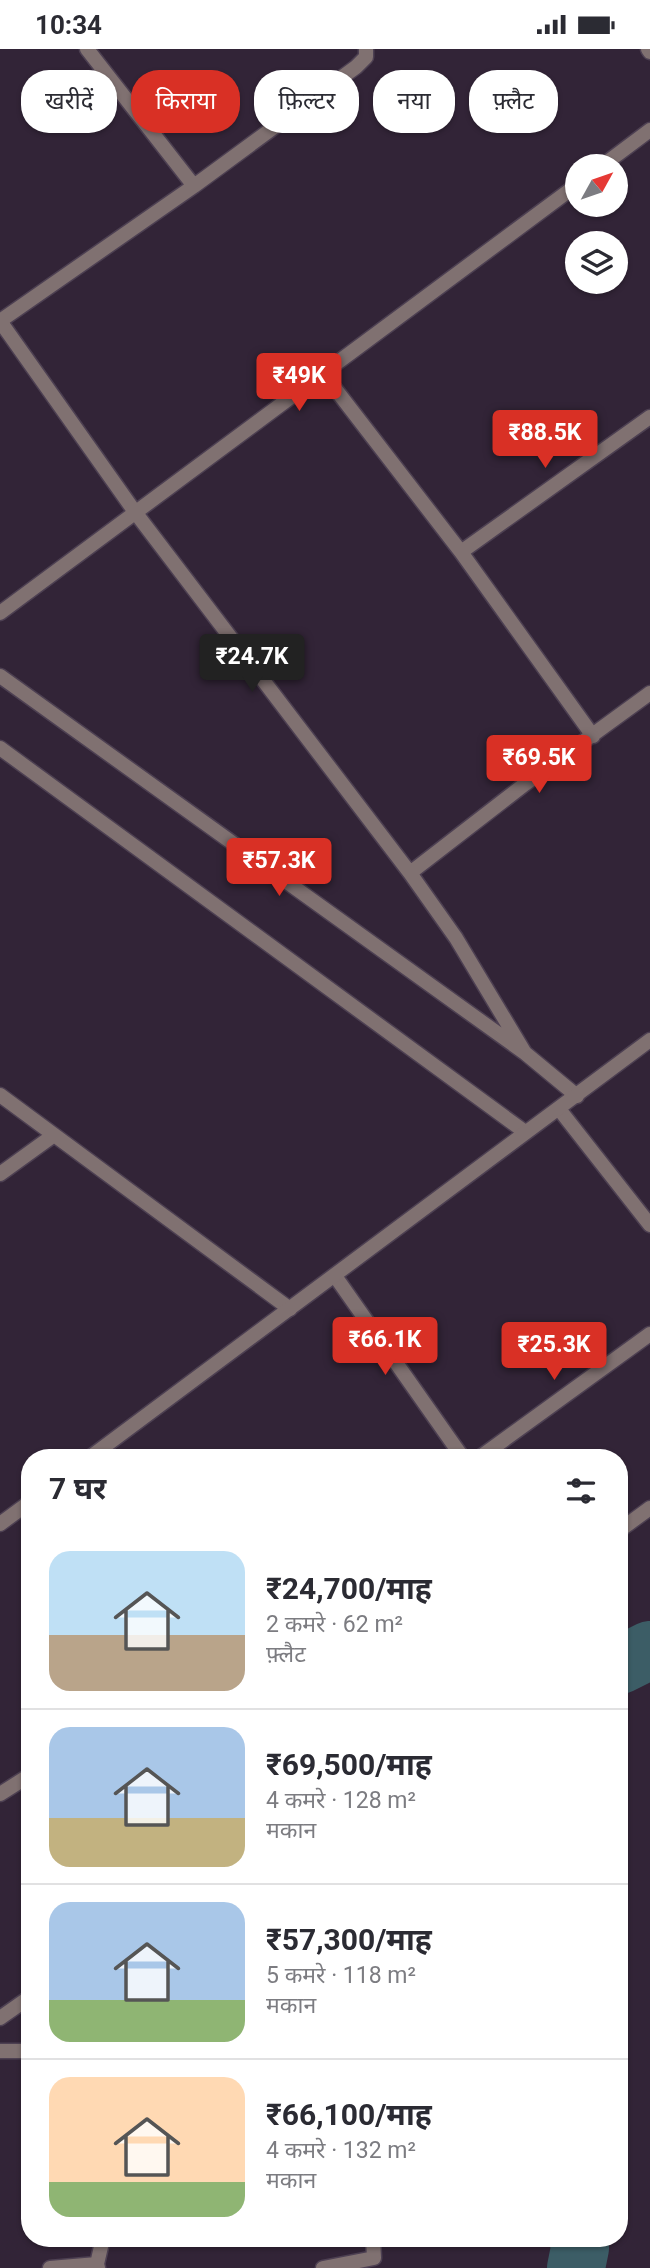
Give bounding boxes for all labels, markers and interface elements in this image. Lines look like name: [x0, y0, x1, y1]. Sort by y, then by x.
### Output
text: 10:34: [35, 10, 102, 40]
chip: खरीदें: [21, 70, 117, 133]
chip: किराया: [131, 70, 240, 133]
chip: फ़िल्टर: [254, 70, 359, 133]
chip: नया: [373, 70, 455, 133]
chip: फ़्लैट: [469, 70, 558, 133]
north arrow: [565, 154, 628, 217]
map controls: [565, 154, 628, 294]
button: layers: [565, 231, 628, 294]
pin: ₹49K: [258, 353, 340, 413]
text: ₹49K: [272, 362, 326, 389]
pin: ₹88.5K: [488, 411, 602, 470]
text: ₹88.5K: [509, 419, 581, 446]
pin: ₹24.7K: [195, 635, 309, 694]
text: ₹24.7K: [216, 643, 288, 670]
pin: ₹69.5K: [482, 735, 596, 795]
text: ₹69.5K: [503, 744, 575, 771]
pin: ₹57.3K: [222, 839, 336, 898]
text: ₹57.3K: [243, 847, 315, 874]
pin: ₹66.1K: [328, 1317, 442, 1377]
pin: ₹25.3K: [497, 1323, 611, 1382]
text: ₹66.1K: [349, 1326, 421, 1353]
text: ₹25.3K: [518, 1331, 590, 1358]
text: 7 घर: [49, 1471, 106, 1506]
icon: filters: [562, 1472, 600, 1510]
text: ₹24,700/माह: [266, 1571, 432, 1606]
icon: home: [105, 1579, 189, 1663]
text: 2 कमरे · 62 m²: [266, 1611, 403, 1638]
text: फ़्लैट: [266, 1641, 306, 1668]
text: ₹69,500/माह: [266, 1747, 432, 1782]
icon: home: [105, 1755, 189, 1839]
text: 4 कमरे · 128 m²: [266, 1787, 416, 1814]
text: मकान: [266, 1817, 316, 1844]
text: ₹57,300/माह: [266, 1922, 432, 1957]
icon: home: [105, 1930, 189, 2014]
text: 5 कमरे · 118 m²: [266, 1962, 416, 1989]
text: मकान: [266, 1992, 316, 2019]
text: ₹66,100/माह: [266, 2097, 432, 2132]
icon: home: [105, 2105, 189, 2189]
text: 4 कमरे · 132 m²: [266, 2137, 416, 2164]
text: मकान: [266, 2167, 316, 2194]

